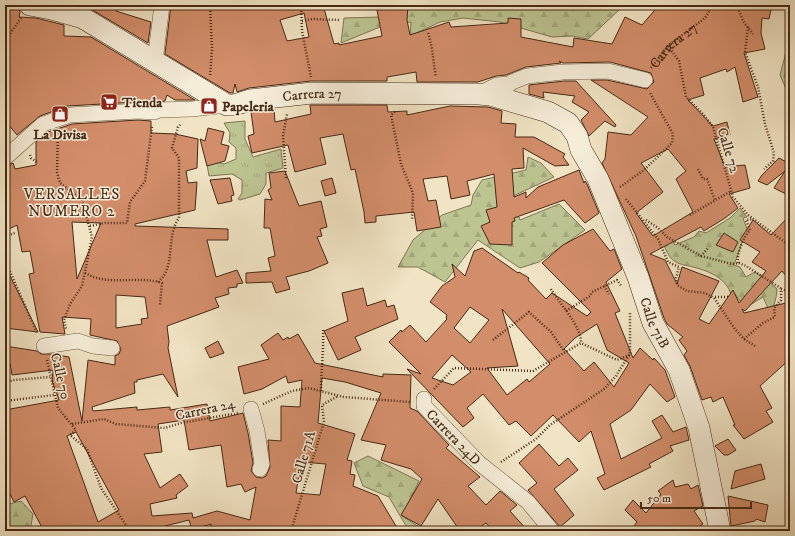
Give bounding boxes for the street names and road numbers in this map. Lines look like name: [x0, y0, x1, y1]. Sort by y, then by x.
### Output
street label: Carrera 27: [646, 19, 701, 72]
street label: Carrera 27: [281, 85, 342, 106]
street label: Calle 72: [713, 125, 744, 175]
street label: Calle 71B: [635, 295, 673, 352]
street label: Calle 70: [46, 351, 74, 401]
street label: Carrera 24: [174, 395, 238, 425]
street label: Carrera 24D: [422, 406, 484, 469]
street label: Calle 71A: [288, 428, 320, 486]

